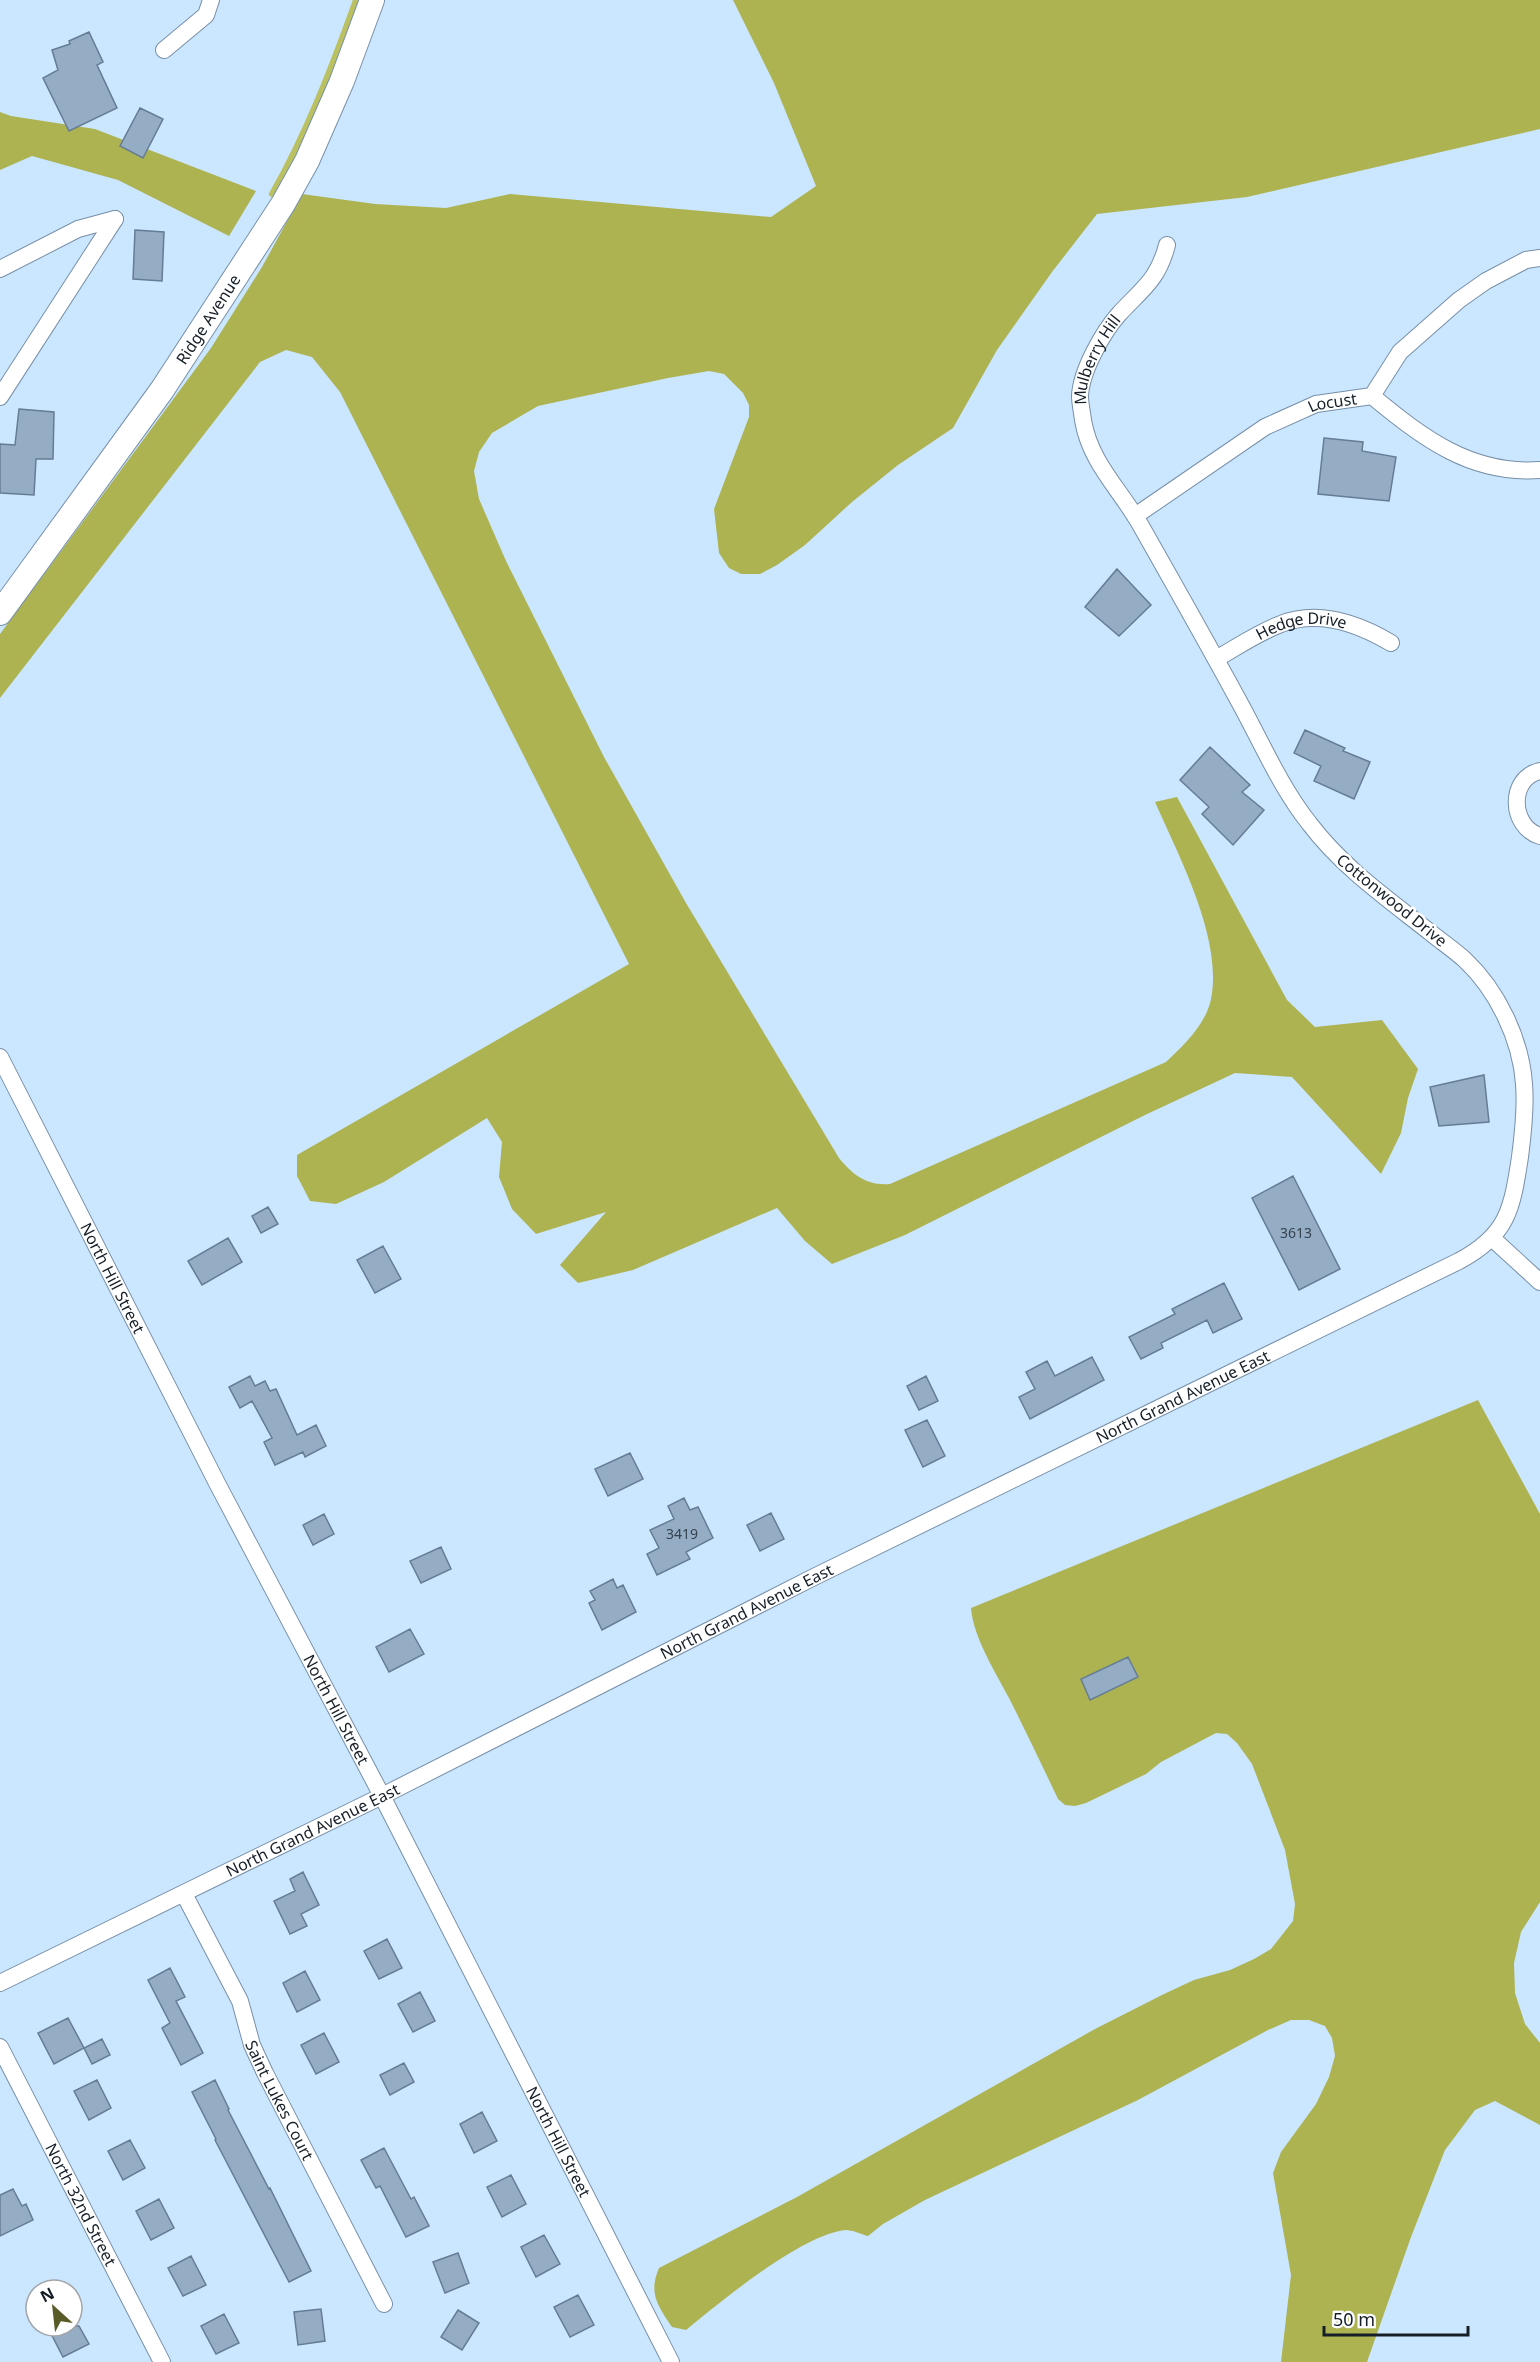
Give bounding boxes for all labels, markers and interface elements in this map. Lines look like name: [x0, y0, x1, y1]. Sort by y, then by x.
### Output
street label: Ridge Avenue: [171, 270, 245, 369]
street label: Mulberry Hill: [1069, 310, 1125, 405]
street label: Locust: [1304, 387, 1358, 417]
street label: Hedge Drive: [1252, 607, 1349, 645]
street label: Cottonwood Drive: [1332, 849, 1452, 951]
street label: North Hill Street: [75, 1219, 150, 1337]
house number: 3613: [1280, 1223, 1312, 1242]
street label: North Grand Avenue East: [1092, 1344, 1273, 1448]
house number: 3419: [666, 1524, 698, 1543]
street label: North Grand Avenue East: [656, 1558, 837, 1664]
street label: North Hill Street: [298, 1651, 374, 1768]
street label: North Grand Avenue East: [222, 1778, 403, 1882]
street label: Saint Lukes Court: [240, 2037, 319, 2164]
street label: North Hill Street: [521, 2083, 596, 2201]
street label: North 32nd Street: [40, 2139, 122, 2270]
north arrow: [24, 2278, 84, 2338]
text: N: [36, 2282, 58, 2307]
scale bar: [1324, 2299, 1468, 2337]
text: 50 m: [1333, 2307, 1375, 2331]

